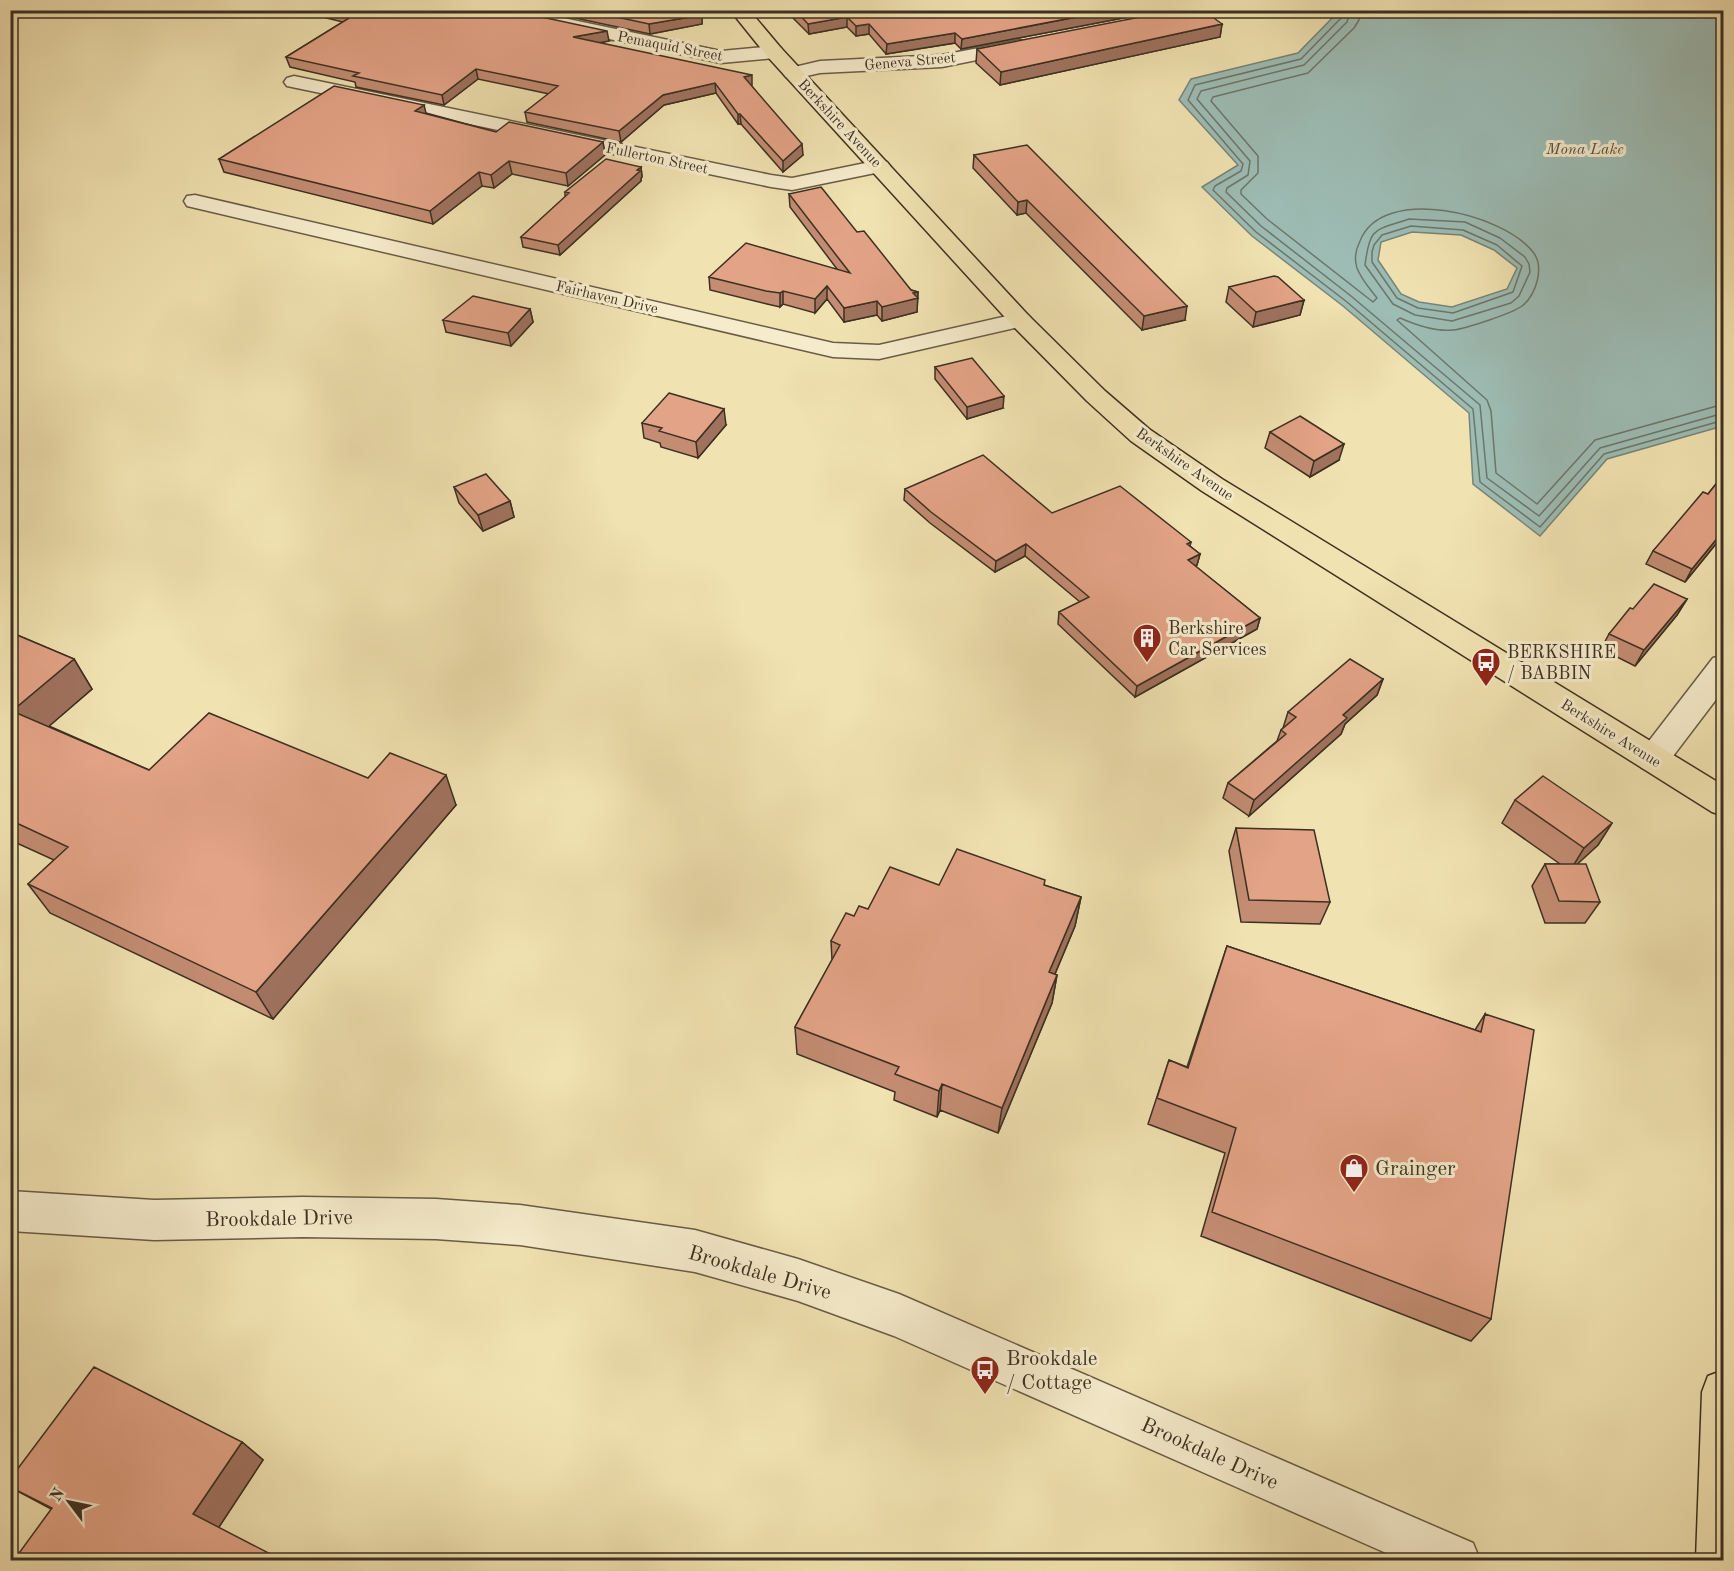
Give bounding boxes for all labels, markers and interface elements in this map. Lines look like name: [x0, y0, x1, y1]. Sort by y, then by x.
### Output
street label: Pemaquid Street: [616, 30, 724, 65]
street label: Geneva Street: [864, 51, 956, 74]
street label: Berkshire Avenue: [794, 77, 884, 171]
street label: Fullerton Street: [604, 141, 709, 178]
water label: Mona Lake: [1545, 142, 1624, 158]
street label: Fairhaven Drive: [554, 279, 659, 318]
street label: Berkshire Avenue: [1133, 426, 1236, 504]
place label: Berkshire Car Services: [1168, 620, 1267, 659]
building icon: Berkshire Car Services: [1131, 622, 1163, 664]
place label: BERKSHIRE / BABBIN: [1507, 644, 1616, 683]
bus stop icon: BERKSHIRE / BABBIN: [1470, 646, 1502, 688]
street label: Berkshire Avenue: [1558, 697, 1663, 771]
shop icon: Grainger: [1338, 1152, 1370, 1194]
place label: Grainger: [1375, 1159, 1456, 1180]
street label: Brookdale Drive: [205, 1208, 353, 1231]
street label: Brookdale Drive: [686, 1243, 834, 1304]
place label: Brookdale / Cottage: [1006, 1349, 1098, 1394]
bus stop icon: Brookdale / Cottage: [969, 1354, 1001, 1396]
street label: Brookdale Drive: [1138, 1415, 1281, 1494]
north arrow: [39, 1472, 99, 1532]
text: N: [48, 1485, 68, 1505]

